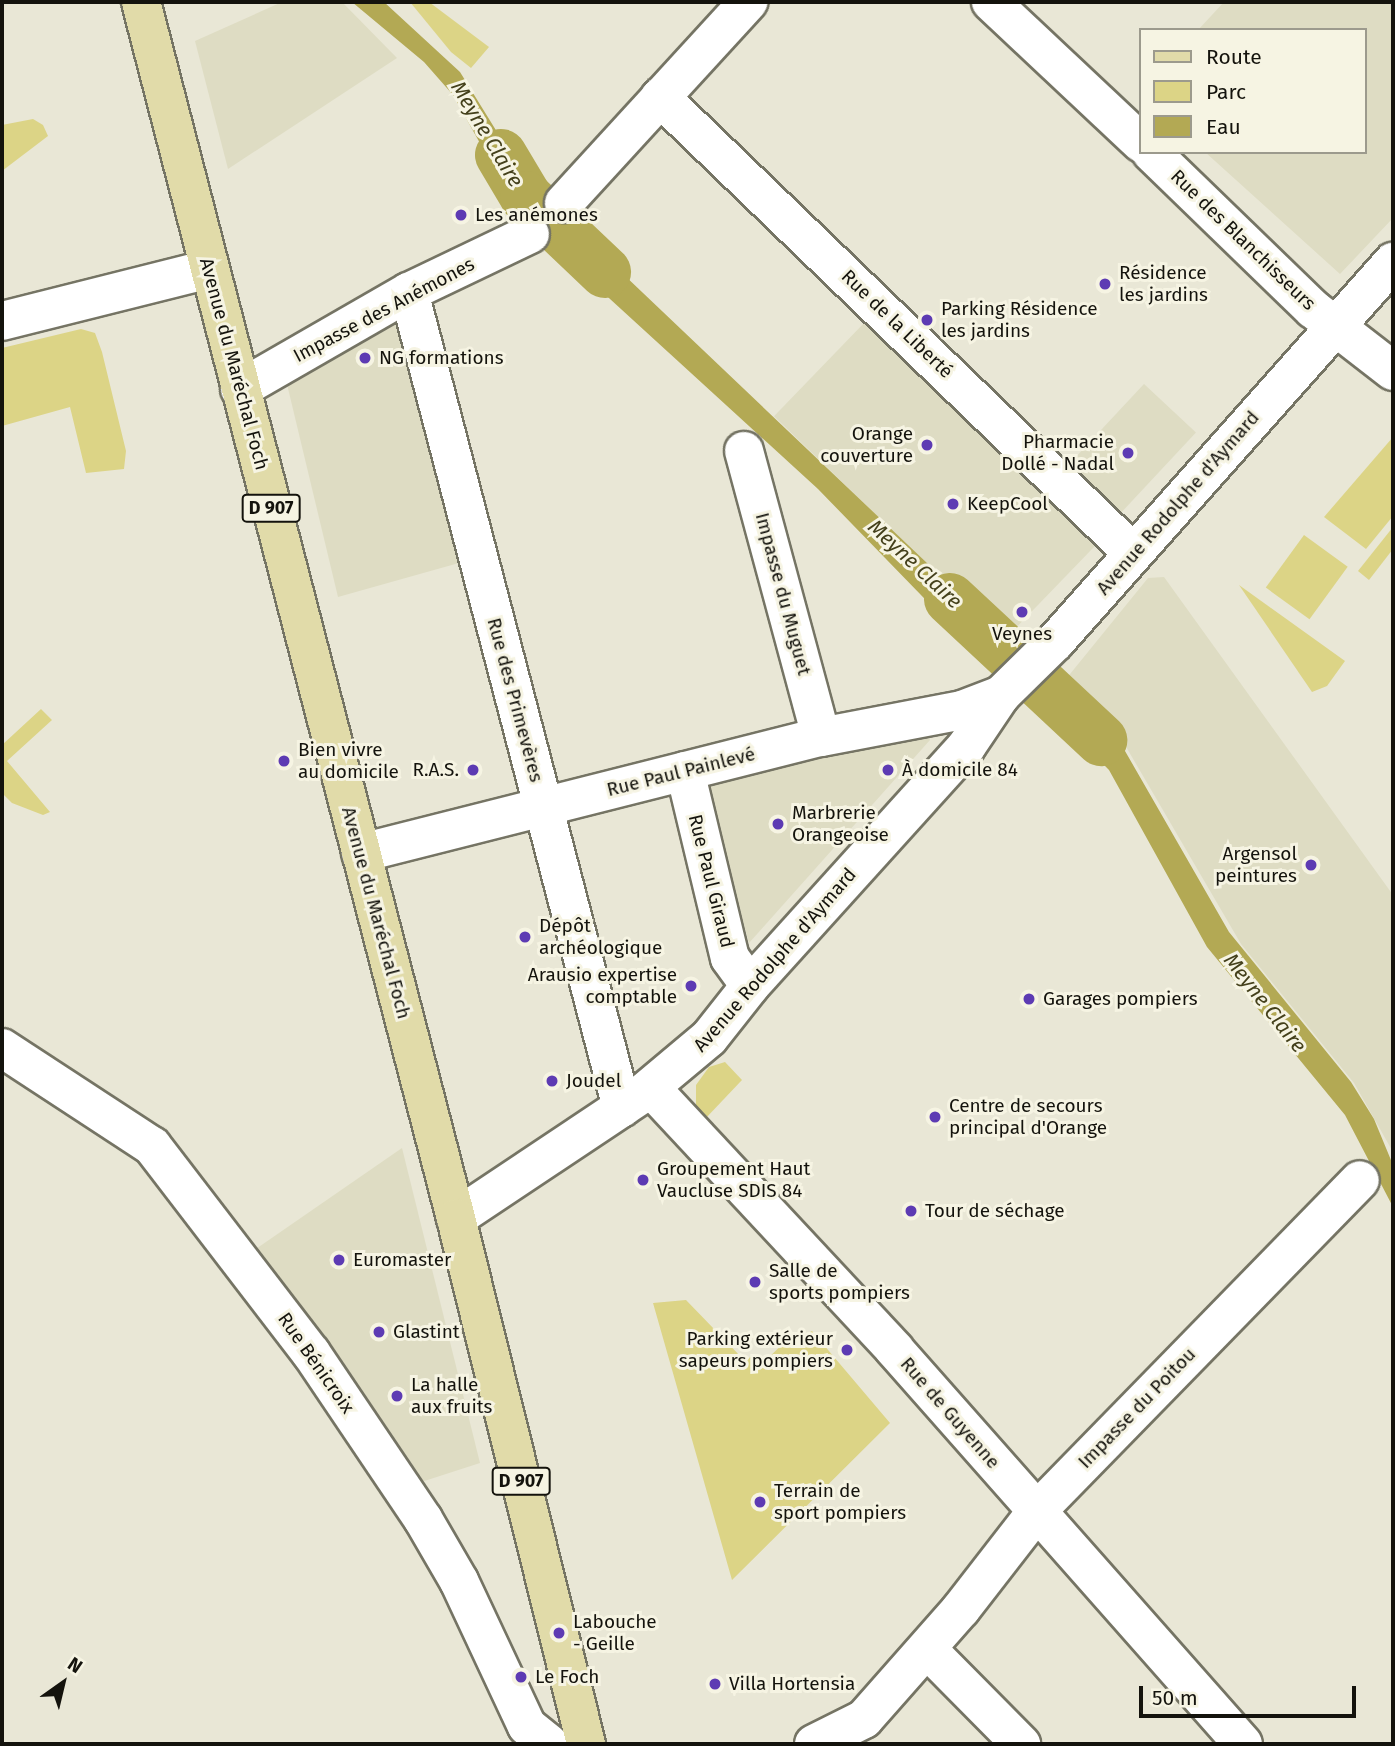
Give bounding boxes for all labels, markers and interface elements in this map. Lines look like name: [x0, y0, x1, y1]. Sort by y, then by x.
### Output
legend: [1140, 28, 1367, 154]
text: Route: [1206, 44, 1262, 70]
water label: Meyne Claire: [446, 76, 528, 192]
text: Parc: [1206, 79, 1246, 105]
text: Eau: [1206, 114, 1241, 140]
street label: Rue des Blanchisseurs: [1166, 165, 1320, 315]
place label: Les anémones: [475, 204, 598, 226]
marker: Les anémones: [453, 207, 469, 223]
street label: Impasse des Anémones: [290, 253, 478, 367]
street label: Avenue du Maréchal Foch: [195, 255, 273, 473]
place label: Résidence les jardins: [1119, 262, 1208, 306]
street label: Rue de la Liberté: [836, 265, 958, 383]
marker: Résidence les jardins: [1097, 276, 1113, 292]
place label: Parking Résidence les jardins: [941, 298, 1098, 342]
marker: Parking Résidence les jardins: [919, 312, 935, 328]
place label: NG formations: [379, 347, 504, 369]
marker: NG formations: [357, 350, 373, 366]
street label: Avenue Rodolphe d'Aymard: [1092, 406, 1264, 600]
place label: Orange couverture: [820, 423, 913, 467]
place label: Pharmacie Dollé - Nadal: [1001, 431, 1114, 475]
marker: Orange couverture: [919, 437, 935, 453]
marker: Pharmacie Dollé - Nadal: [1120, 445, 1136, 461]
place label: KeepCool: [967, 493, 1048, 515]
road number: D 907: [241, 494, 301, 522]
marker: KeepCool: [945, 496, 961, 512]
street label: Impasse du Muguet: [750, 510, 816, 678]
water label: Meyne Claire: [863, 514, 967, 614]
marker: Veynes: [1014, 604, 1030, 620]
street label: Rue des Primevères: [482, 615, 548, 785]
place label: Veynes: [992, 623, 1052, 645]
place label: Bien vivre au domicile: [298, 739, 399, 783]
street label: Rue Paul Painlevé: [604, 743, 758, 801]
marker: Bien vivre au domicile: [276, 753, 292, 769]
place label: R.A.S.: [412, 759, 459, 781]
place label: À domicile 84: [902, 759, 1018, 781]
marker: R.A.S.: [465, 762, 481, 778]
marker: À domicile 84: [880, 762, 896, 778]
place label: Marbrerie Orangeoise: [792, 802, 889, 846]
street label: Avenue du Maréchal Foch: [337, 804, 415, 1022]
street label: Rue Paul Giraud: [683, 812, 739, 950]
marker: Marbrerie Orangeoise: [770, 816, 786, 832]
place label: Argensol peintures: [1215, 843, 1297, 887]
marker: Argensol peintures: [1303, 857, 1319, 873]
street label: Avenue Rodolphe d'Aymard: [689, 863, 861, 1057]
place label: Dépôt archéologique: [539, 915, 662, 959]
marker: Dépôt archéologique: [517, 929, 533, 945]
water label: Meyne Claire: [1218, 948, 1312, 1058]
place label: Arausio expertise comptable: [528, 964, 677, 1008]
marker: Arausio expertise comptable: [683, 978, 699, 994]
place label: Garages pompiers: [1043, 988, 1198, 1010]
marker: Garages pompiers: [1021, 991, 1037, 1007]
place label: Joudel: [566, 1070, 621, 1092]
marker: Joudel: [544, 1073, 560, 1089]
place label: Centre de secours principal d'Orange: [949, 1095, 1107, 1139]
marker: Centre de secours principal d'Orange: [927, 1109, 943, 1125]
place label: Groupement Haut Vaucluse SDIS 84: [657, 1158, 810, 1202]
marker: Groupement Haut Vaucluse SDIS 84: [635, 1172, 651, 1188]
place label: Tour de séchage: [925, 1200, 1065, 1222]
marker: Tour de séchage: [903, 1203, 919, 1219]
place label: Euromaster: [353, 1249, 451, 1271]
marker: Euromaster: [331, 1252, 347, 1268]
place label: Salle de sports pompiers: [769, 1260, 910, 1304]
marker: Salle de sports pompiers: [747, 1274, 763, 1290]
street label: Rue Bénicroix: [273, 1308, 359, 1418]
place label: Glastint: [393, 1321, 460, 1343]
marker: Glastint: [371, 1324, 387, 1340]
place label: Parking extérieur sapeurs pompiers: [679, 1328, 833, 1372]
marker: Parking extérieur sapeurs pompiers: [839, 1342, 855, 1358]
street label: Impasse du Poitou: [1074, 1343, 1200, 1473]
street label: Rue de Guyenne: [895, 1353, 1005, 1473]
place label: La halle aux fruits: [411, 1374, 492, 1418]
marker: La halle aux fruits: [389, 1388, 405, 1404]
road number: D 907: [491, 1466, 551, 1496]
place label: Terrain de sport pompiers: [774, 1480, 906, 1524]
marker: Terrain de sport pompiers: [752, 1494, 768, 1510]
place label: Labouche - Geille: [573, 1611, 657, 1655]
marker: Labouche - Geille: [551, 1625, 567, 1641]
north arrow: [28, 1648, 98, 1718]
text: N: [63, 1652, 87, 1678]
place label: Le Foch: [535, 1666, 599, 1688]
marker: Le Foch: [513, 1669, 529, 1685]
scale bar: [1143, 1672, 1360, 1716]
place label: Villa Hortensia: [729, 1673, 855, 1695]
marker: Villa Hortensia: [707, 1676, 723, 1692]
text: 50 m: [1152, 1685, 1198, 1711]

